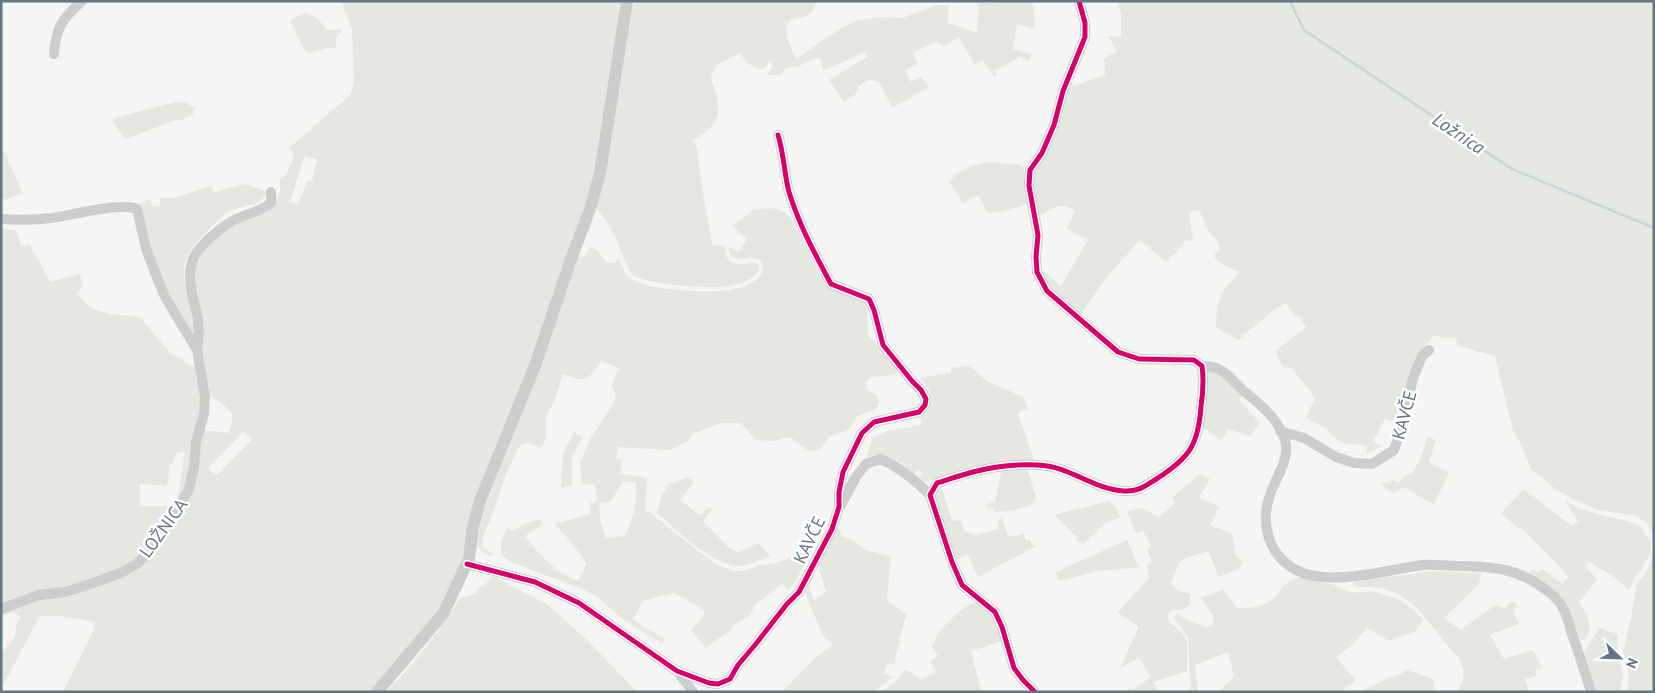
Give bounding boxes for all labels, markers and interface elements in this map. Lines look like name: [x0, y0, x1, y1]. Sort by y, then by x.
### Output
water label: Ložnica: [1428, 107, 1490, 160]
street label: KAVČE: [1386, 388, 1422, 442]
street label: LOŽNICA: [134, 494, 192, 562]
street label: KAVČE: [788, 513, 830, 567]
north arrow: [1595, 633, 1645, 683]
text: N: [1622, 655, 1642, 671]

